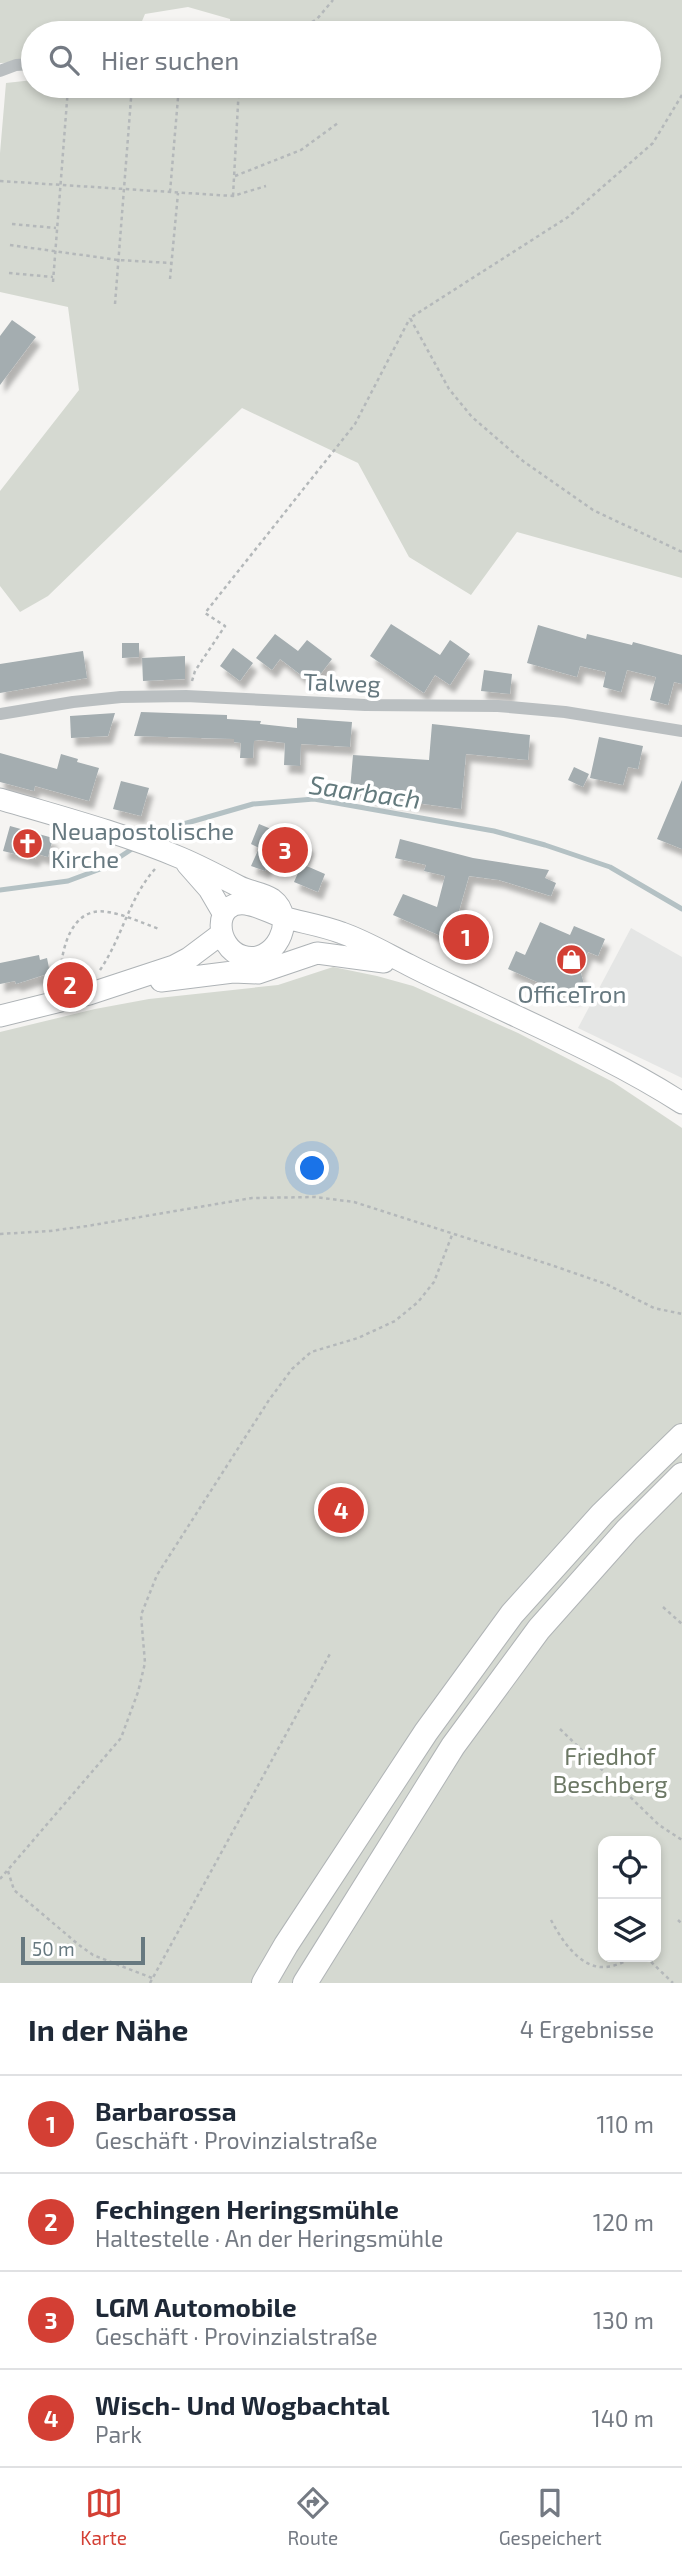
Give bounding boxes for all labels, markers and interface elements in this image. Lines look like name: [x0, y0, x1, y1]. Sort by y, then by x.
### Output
search box: [21, 21, 661, 98]
icon: search: [45, 41, 83, 79]
text: Hier suchen: [101, 44, 239, 75]
street label: Talweg: [303, 666, 381, 698]
water label: Saarbach: [307, 768, 423, 814]
place label: Neuapostolische Kirche: [51, 816, 234, 873]
pin: 3: [262, 824, 308, 876]
church icon: Neuapostolische Kirche: [11, 827, 45, 861]
pin: 1: [443, 911, 489, 963]
shop icon: OfficeTron: [555, 942, 589, 976]
pin: 2: [47, 959, 93, 1011]
place label: OfficeTron: [518, 979, 626, 1008]
your location: [295, 1151, 329, 1185]
pin: 4: [318, 1484, 364, 1536]
park label: Friedhof Beschberg: [552, 1741, 668, 1798]
map controls: [598, 1836, 661, 1962]
button: locate: [598, 1836, 661, 1899]
button: layers: [598, 1899, 661, 1962]
scale bar: [21, 1934, 145, 1966]
text: 50 m: [32, 1937, 75, 1960]
text: In der Nähe: [28, 2011, 189, 2047]
text: 4 Ergebnisse: [520, 2015, 654, 2043]
text: Barbarossa: [95, 2095, 236, 2126]
text: 1: [46, 2110, 56, 2138]
text: 110 m: [597, 2110, 654, 2138]
text: Geschäft · Provinzialstraße: [95, 2126, 378, 2154]
text: Fechingen Heringsmühle: [95, 2193, 399, 2224]
text: 2: [44, 2208, 58, 2236]
text: 120 m: [593, 2208, 654, 2236]
text: Haltestelle · An der Heringsmühle: [95, 2224, 443, 2252]
text: LGM Automobile: [95, 2291, 297, 2322]
text: 3: [44, 2306, 58, 2334]
text: 130 m: [593, 2306, 654, 2334]
text: Geschäft · Provinzialstraße: [95, 2322, 378, 2350]
text: Wisch- Und Wogbachtal: [95, 2389, 390, 2420]
text: 4: [44, 2404, 58, 2432]
text: 140 m: [592, 2404, 654, 2432]
text: Park: [95, 2420, 142, 2448]
tab: Karte: [80, 2484, 127, 2549]
tab: Route: [287, 2484, 338, 2549]
tab: Gespeichert: [499, 2484, 602, 2549]

